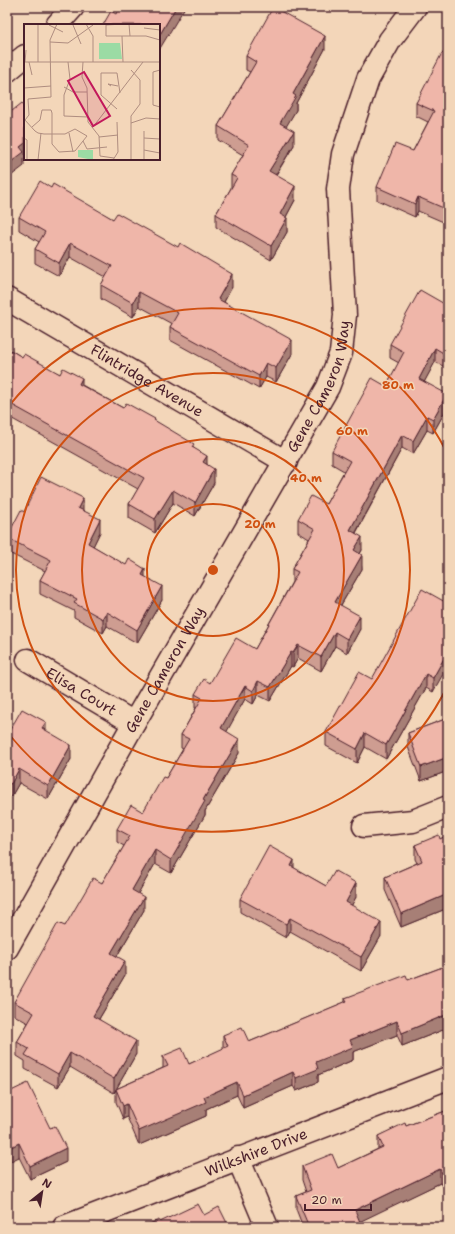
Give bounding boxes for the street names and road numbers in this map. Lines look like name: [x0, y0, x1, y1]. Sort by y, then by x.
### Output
street label: Gene Cameron Way: [282, 319, 354, 456]
street label: Flintridge Avenue: [87, 340, 207, 422]
street label: Gene Cameron Way: [120, 603, 209, 737]
street label: Elisa Court: [42, 663, 120, 720]
street label: Wilkshire Drive: [202, 1124, 310, 1181]

